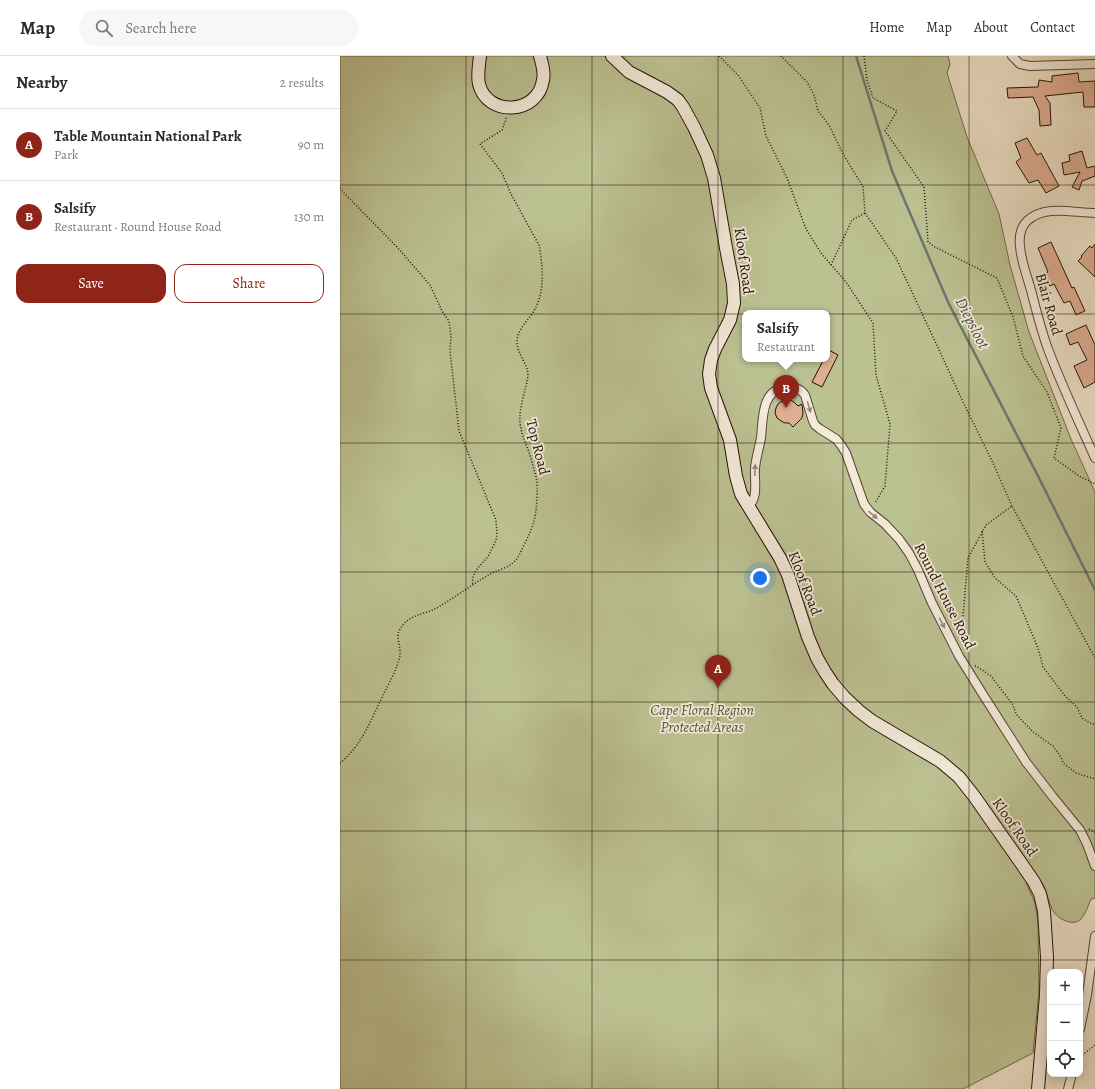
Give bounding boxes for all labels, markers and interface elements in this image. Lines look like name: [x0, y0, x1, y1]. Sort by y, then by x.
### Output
search box: [79, 10, 359, 46]
text: Map: [20, 15, 55, 41]
icon: search: [93, 17, 115, 39]
text: Search here: [125, 18, 197, 38]
text: Home: [869, 18, 904, 37]
text: Map: [926, 18, 952, 37]
text: About: [974, 18, 1008, 37]
text: Contact: [1030, 18, 1075, 37]
text: Nearby: [16, 71, 67, 94]
text: 2 results: [280, 74, 324, 91]
text: Table Mountain National Park: [54, 126, 241, 146]
text: A: [25, 136, 33, 153]
text: 90 m: [298, 136, 324, 153]
text: Park: [54, 146, 78, 163]
text: Salsify: [54, 198, 96, 218]
text: B: [25, 208, 33, 225]
text: 130 m: [294, 208, 324, 225]
text: Restaurant · Round House Road: [54, 218, 222, 235]
street label: Kloof Road: [729, 226, 759, 297]
button: Save: [16, 264, 166, 303]
button: Share: [174, 264, 324, 303]
street label: Blair Road: [1031, 271, 1068, 338]
water label: Diepsloot: [950, 293, 995, 354]
popup: [742, 310, 830, 362]
text: Salsify: [757, 318, 798, 338]
text: Restaurant: [757, 338, 815, 355]
pin: B: [773, 375, 799, 408]
one-way arrow: [806, 402, 812, 414]
street label: Top Road: [521, 417, 555, 478]
one-way arrow: [752, 463, 758, 476]
one-way arrow: [868, 510, 879, 519]
street label: Round House Road: [910, 539, 981, 654]
street label: Kloof Road: [784, 548, 827, 619]
your location: [750, 568, 770, 588]
one-way arrow: [939, 617, 946, 628]
pin: A: [705, 655, 731, 688]
park label: Cape Floral Region Protected Areas: [650, 700, 754, 737]
street label: Kloof Road: [988, 794, 1043, 861]
map controls: [1047, 969, 1083, 1077]
button: +: [1047, 969, 1083, 1005]
button: −: [1047, 1005, 1083, 1041]
button: locate: [1047, 1041, 1083, 1077]

